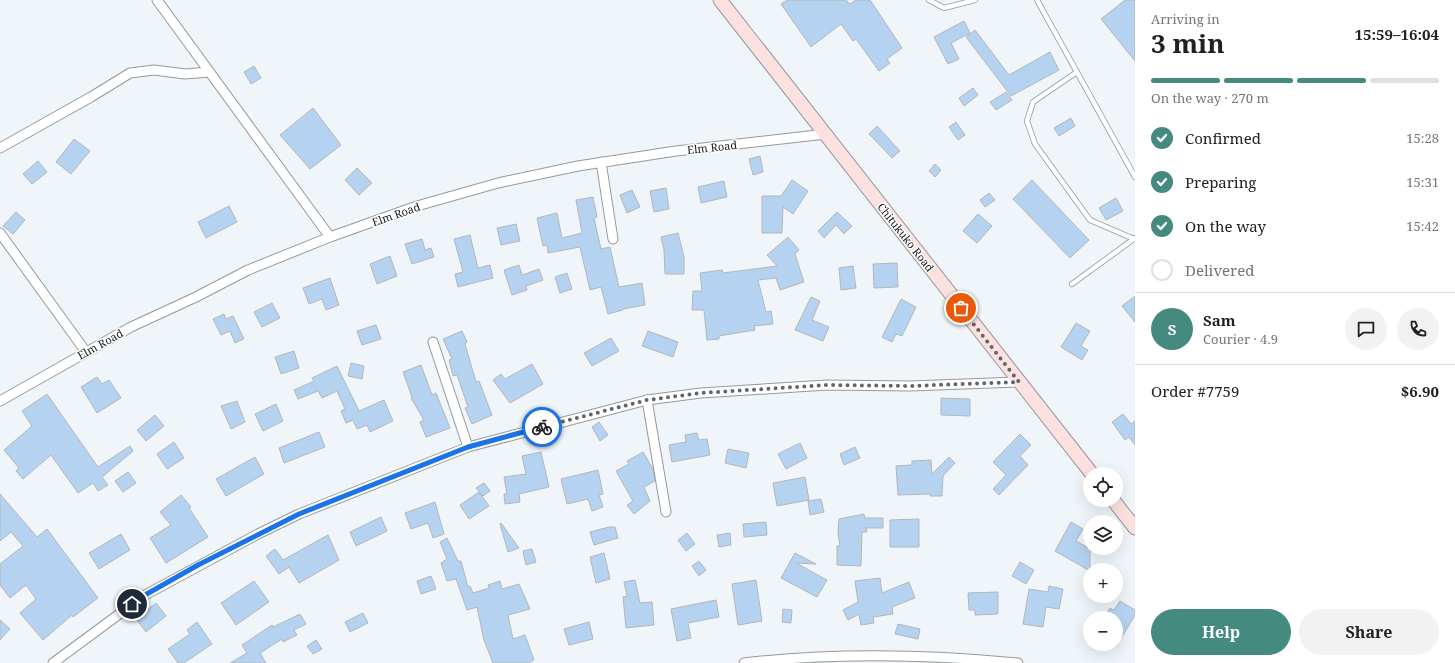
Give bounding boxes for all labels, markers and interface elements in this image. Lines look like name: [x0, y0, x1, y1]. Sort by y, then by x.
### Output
text: Arriving in: [1151, 10, 1220, 28]
text: 15:59–16:04: [1355, 24, 1439, 44]
text: 3 min: [1151, 25, 1225, 61]
text: On the way · 270 m: [1151, 89, 1269, 107]
icon: check: [1151, 127, 1173, 149]
text: Confirmed: [1185, 128, 1261, 148]
text: 15:28: [1406, 129, 1439, 147]
street label: Elm Road: [686, 137, 738, 157]
icon: check: [1151, 171, 1173, 193]
text: Preparing: [1185, 172, 1256, 192]
text: 15:31: [1406, 173, 1439, 191]
street label: Elm Road: [370, 199, 422, 229]
street label: Chitukuko Road: [874, 199, 938, 275]
icon: check: [1151, 215, 1173, 237]
text: On the way: [1185, 216, 1266, 236]
text: 15:42: [1406, 217, 1439, 235]
text: Delivered: [1185, 260, 1254, 280]
pin: [944, 291, 978, 325]
icon: bag: [950, 297, 972, 319]
button: chat: [1345, 308, 1387, 350]
button: phone: [1397, 308, 1439, 350]
text: Sam: [1203, 310, 1235, 330]
text: S: [1168, 319, 1176, 339]
street label: Elm Road: [74, 325, 126, 363]
text: Courier · 4.9: [1203, 330, 1278, 348]
text: Order #7759: [1151, 381, 1239, 401]
text: $6.90: [1401, 381, 1439, 401]
courier: [522, 407, 562, 447]
icon: bike: [531, 416, 553, 438]
map controls: [1083, 467, 1123, 651]
button: locate: [1083, 467, 1123, 507]
button: layers: [1083, 515, 1123, 555]
button: +: [1083, 563, 1123, 603]
pin: [115, 587, 149, 621]
icon: home: [121, 593, 143, 615]
button: Help: [1151, 609, 1291, 655]
button: Share: [1299, 609, 1439, 655]
button: −: [1083, 611, 1123, 651]

